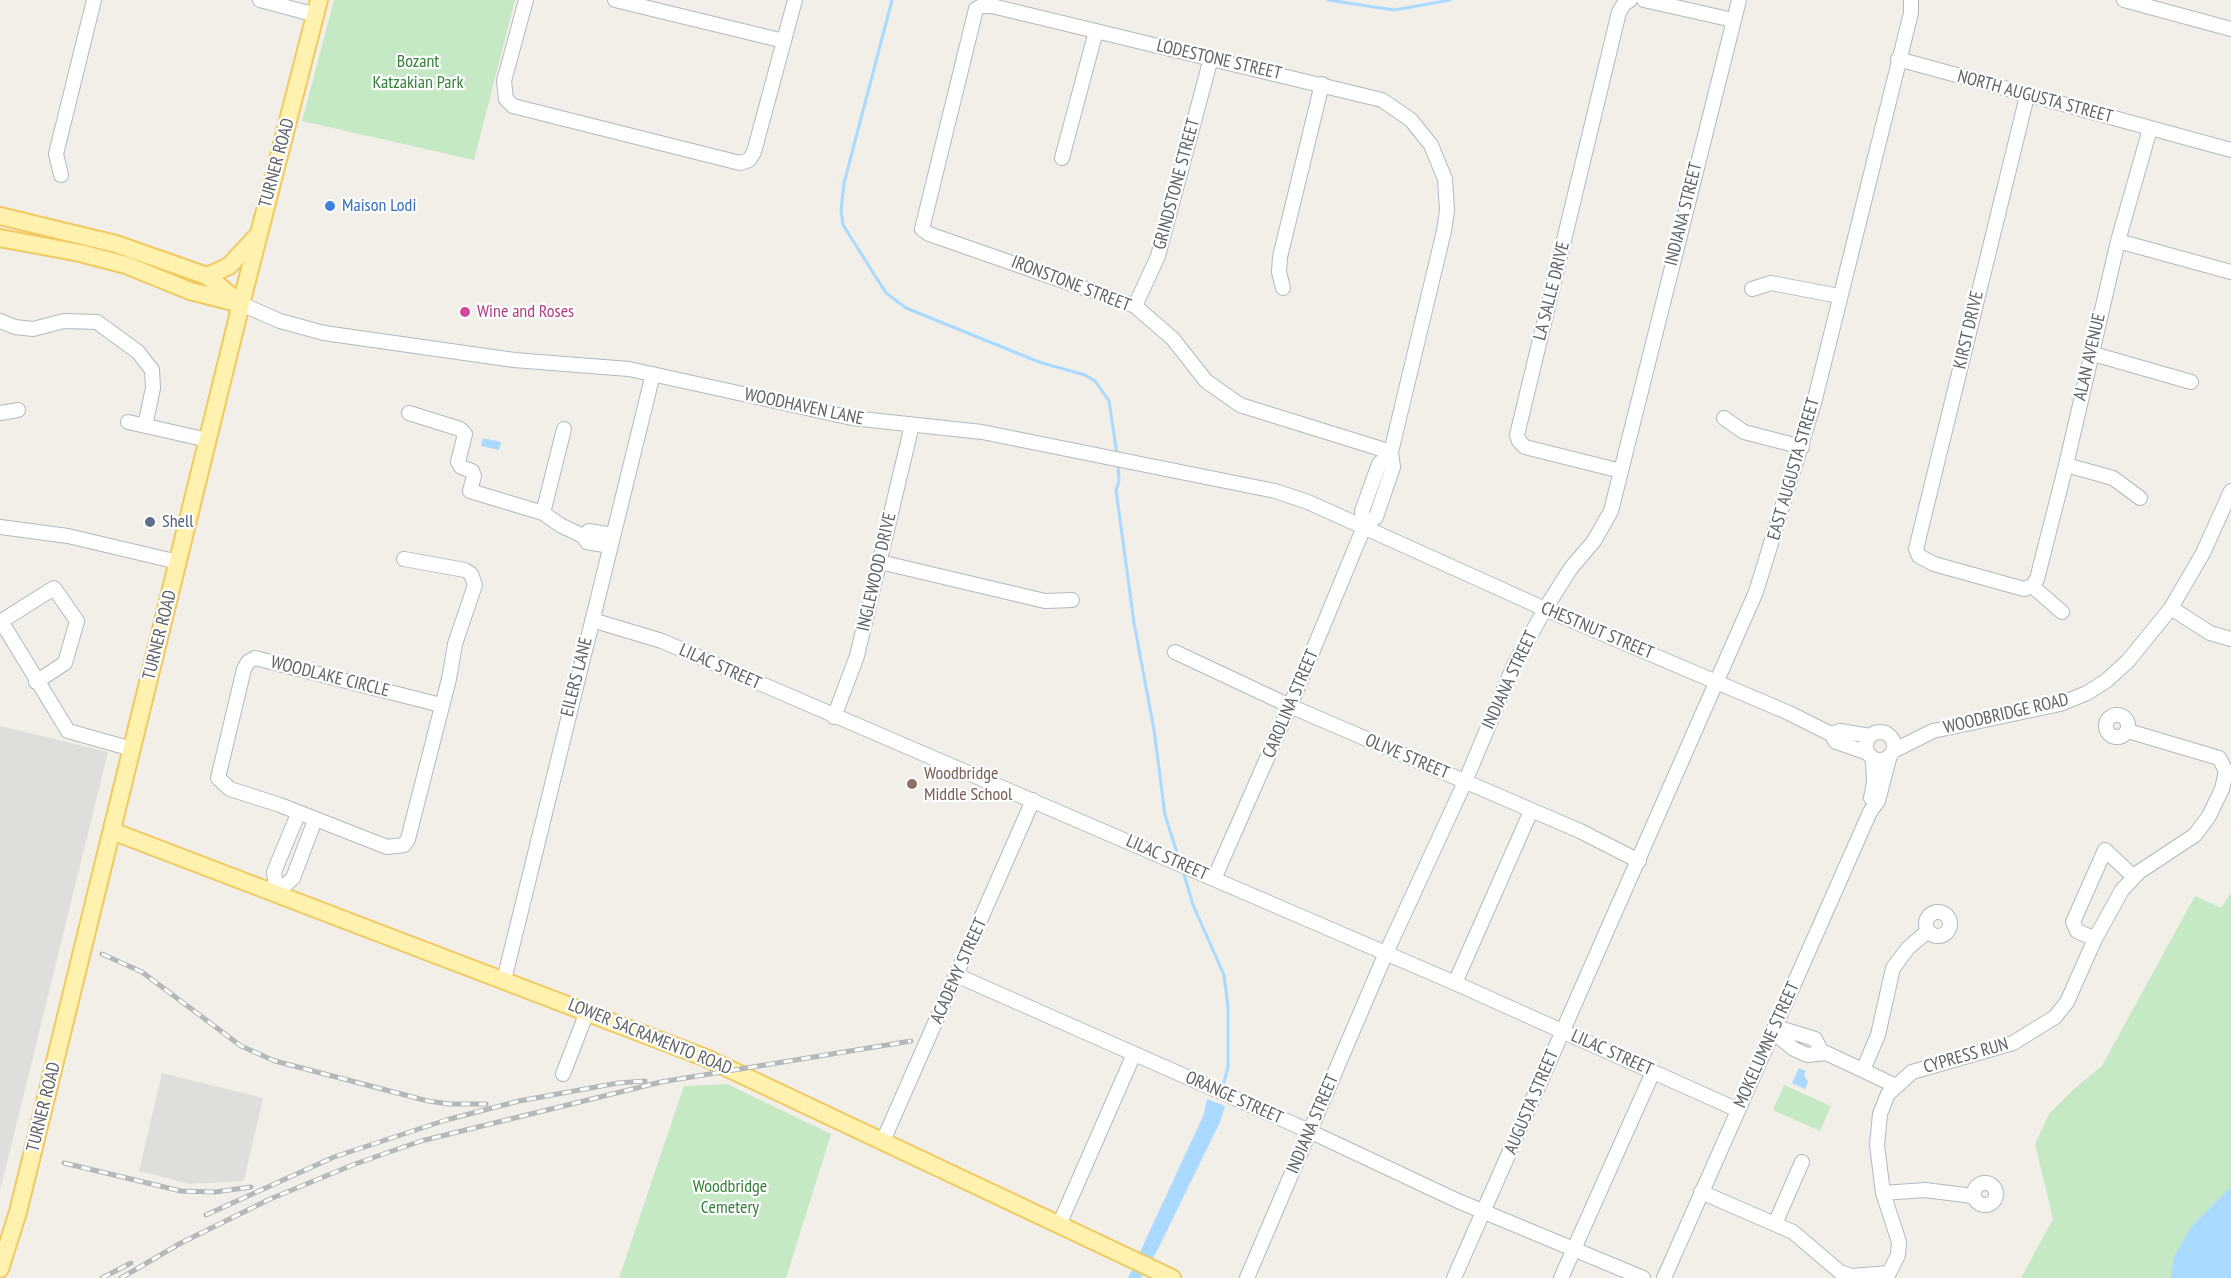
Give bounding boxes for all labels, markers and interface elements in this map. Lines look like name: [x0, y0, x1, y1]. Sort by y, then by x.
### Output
street label: LODESTONE STREET: [1154, 35, 1284, 85]
park label: Bozant Katzakian Park: [373, 51, 463, 94]
street label: NORTH AUGUSTA STREET: [1955, 66, 2115, 128]
street label: TURNER ROAD: [255, 116, 299, 210]
street label: GRINDSTONE STREET: [1149, 116, 1205, 252]
street label: INDIANA STREET: [1661, 160, 1707, 268]
place label: Maison Lodi: [342, 195, 416, 217]
marker: Maison Lodi: [323, 199, 337, 213]
street label: LA SALLE DRIVE: [1529, 239, 1575, 343]
street label: IRONSTONE STREET: [1008, 251, 1134, 317]
street label: KIRST DRIVE: [1950, 289, 1988, 371]
place label: Wine and Roses: [477, 301, 574, 323]
marker: Wine and Roses: [458, 305, 472, 319]
street label: ALAN AVENUE: [2069, 311, 2111, 403]
street label: WOODHAVEN LANE: [742, 384, 866, 430]
street label: EAST AUGUSTA STREET: [1763, 395, 1825, 543]
place label: Shell: [162, 511, 193, 533]
street label: INGLEWOOD DRIVE: [853, 511, 901, 633]
marker: Shell: [143, 515, 157, 529]
street label: TURNER ROAD: [138, 588, 182, 682]
street label: CHESTNUT STREET: [1537, 598, 1657, 664]
street label: INDIANA STREET: [1478, 627, 1542, 733]
street label: EILERS LANE: [557, 635, 597, 719]
street label: LILAC STREET: [676, 639, 764, 695]
street label: CAROLINA STREET: [1258, 646, 1324, 762]
street label: WOODLAKE CIRCLE: [268, 652, 392, 702]
street label: WOODBRIDGE ROAD: [1941, 689, 2071, 739]
street label: OLIVE STREET: [1362, 730, 1452, 784]
place label: Woodbridge Middle School: [924, 763, 1012, 806]
marker: Woodbridge Middle School: [905, 777, 919, 791]
street label: LILAC STREET: [1123, 830, 1211, 886]
street label: ACADEMY STREET: [926, 915, 992, 1027]
street label: MOKELUMNE STREET: [1730, 979, 1804, 1111]
street label: LOWER SACRAMENTO ROAD: [565, 994, 735, 1080]
street label: LILAC STREET: [1568, 1025, 1656, 1081]
street label: CYPRESS RUN: [1921, 1034, 2011, 1078]
street label: AUGUSTA STREET: [1500, 1047, 1564, 1157]
street label: TURNER ROAD: [22, 1060, 66, 1154]
street label: ORANGE STREET: [1182, 1067, 1286, 1129]
street label: INDIANA STREET: [1282, 1071, 1344, 1177]
park label: Woodbridge Cemetery: [693, 1176, 767, 1218]

